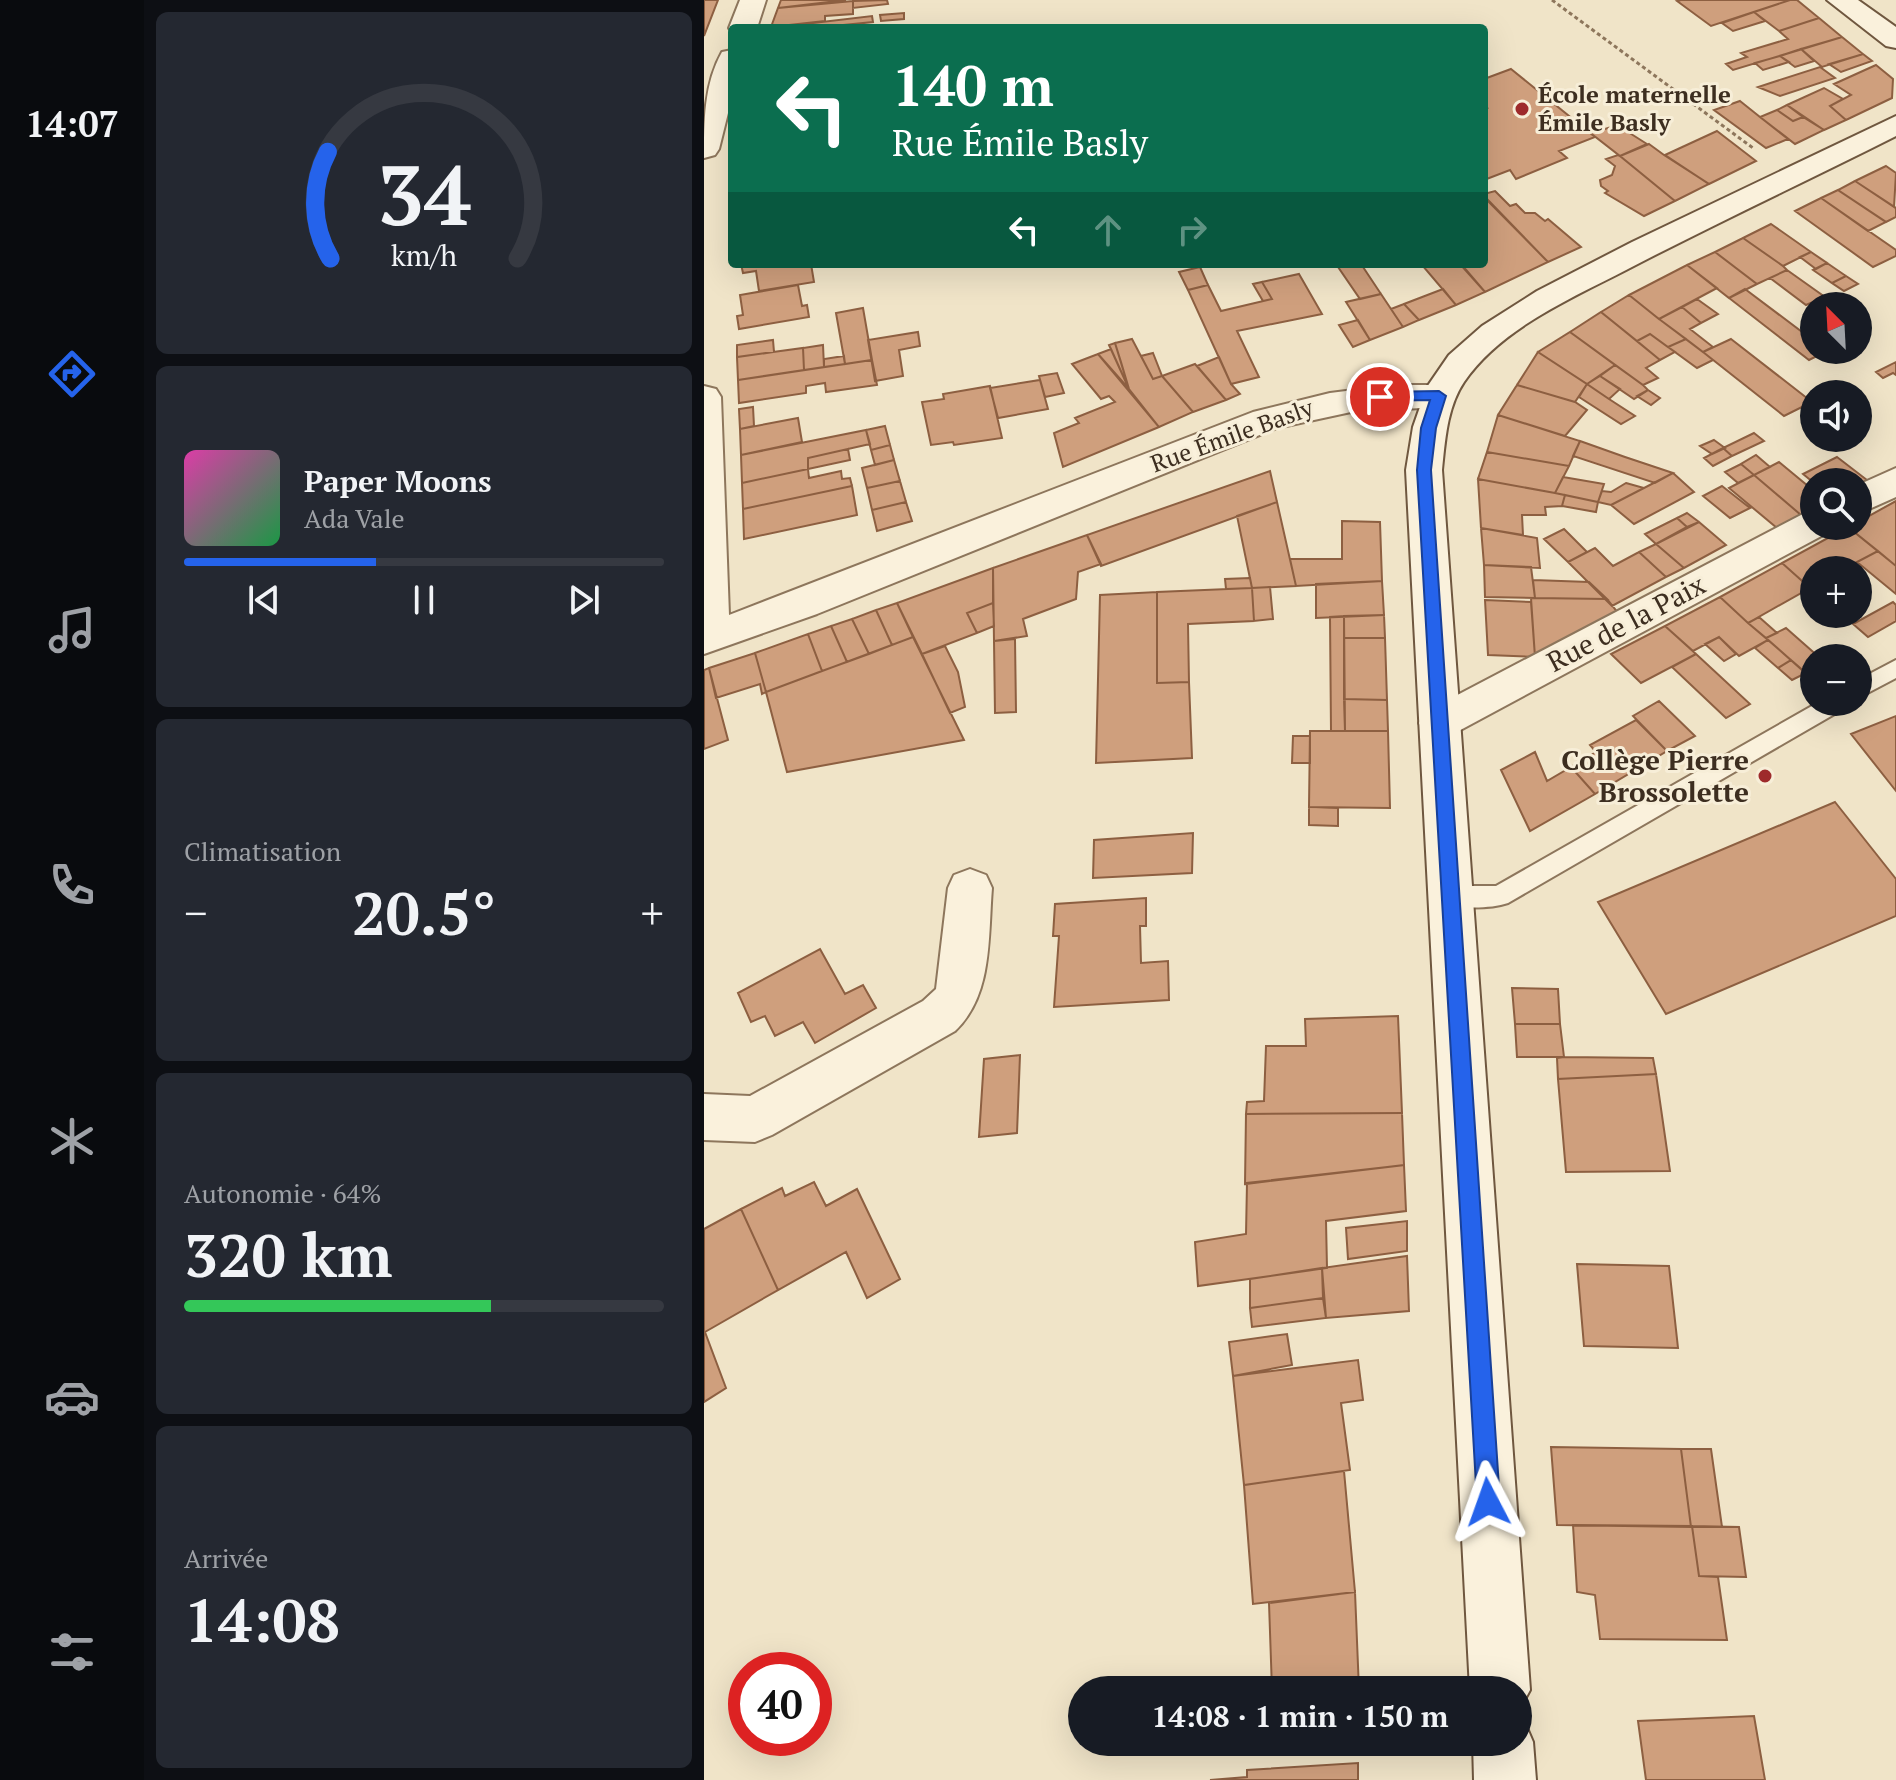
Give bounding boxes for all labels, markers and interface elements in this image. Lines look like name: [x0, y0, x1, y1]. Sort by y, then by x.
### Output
text: 140 m: [892, 48, 1054, 122]
icon: left: [760, 56, 864, 160]
place label: École maternelle Émile Basly: [1538, 78, 1731, 138]
text: 14:07: [25, 100, 119, 147]
marker: École maternelle Émile Basly: [1513, 100, 1531, 118]
text: Rue Émile Basly: [892, 119, 1148, 166]
text: 34: [377, 138, 471, 248]
icon: left: [1002, 208, 1046, 252]
icon: ahead: [1086, 208, 1130, 252]
icon: right: [1170, 208, 1214, 252]
text: km/h: [391, 236, 457, 274]
north arrow: [1800, 292, 1872, 364]
map controls: [1800, 292, 1872, 716]
icon: directions: [44, 346, 100, 402]
pin: [1346, 363, 1414, 431]
icon: arrive: [1358, 375, 1402, 419]
button: sound: [1800, 380, 1872, 452]
street label: Rue Émile Basly: [1146, 391, 1318, 479]
text: Paper Moons: [304, 461, 492, 501]
button: search: [1800, 468, 1872, 540]
text: Ada Vale: [304, 501, 405, 535]
button: +: [1800, 556, 1872, 628]
street label: Rue de la Paix: [1540, 565, 1712, 680]
icon: previous: [242, 578, 286, 622]
icon: pause: [402, 578, 446, 622]
icon: next: [562, 578, 606, 622]
icon: music: [44, 602, 100, 658]
button: −: [1800, 644, 1872, 716]
place label: Collège Pierre Brossolette: [1561, 741, 1749, 810]
marker: Collège Pierre Brossolette: [1756, 767, 1774, 785]
text: Climatisation: [184, 834, 341, 868]
icon: phone: [44, 857, 100, 913]
text: 20.5°: [352, 873, 496, 952]
text: −: [184, 883, 207, 942]
text: +: [641, 883, 664, 942]
icon: climate: [44, 1113, 100, 1169]
text: Autonomie · 64%: [184, 1176, 381, 1210]
text: 320 km: [184, 1215, 392, 1294]
icon: car: [44, 1369, 100, 1425]
position arrow: [1446, 1460, 1530, 1544]
text: Arrivée: [184, 1541, 268, 1575]
text: 14:08: [184, 1580, 340, 1659]
icon: filters: [44, 1624, 100, 1680]
speed limit sign: 40: [728, 1652, 832, 1756]
text: 14:08 · 1 min · 150 m: [1152, 1696, 1448, 1736]

